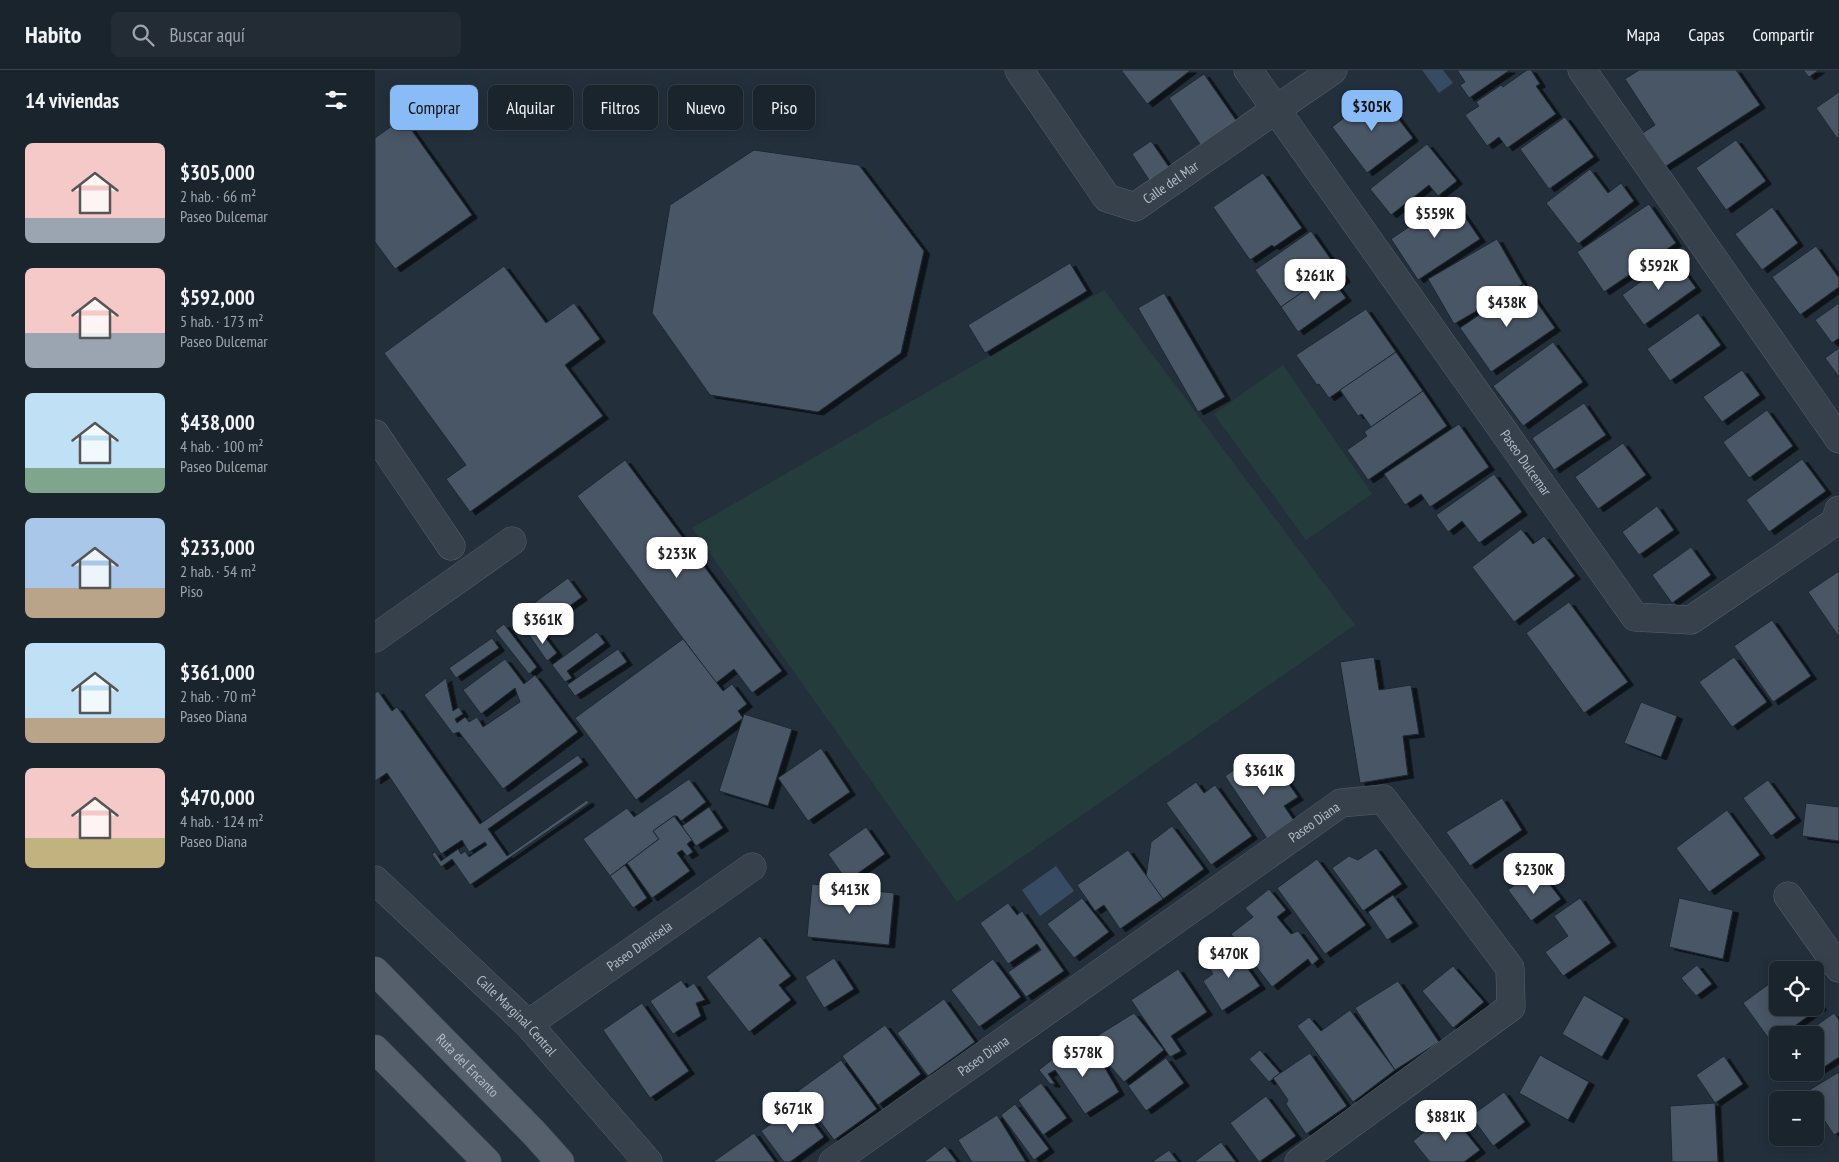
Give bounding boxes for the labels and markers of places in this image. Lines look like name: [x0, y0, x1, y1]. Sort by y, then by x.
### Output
pin: $305K: [1337, 90, 1407, 132]
pin: $559K: [1400, 196, 1470, 239]
pin: $592K: [1624, 248, 1694, 291]
pin: $261K: [1280, 258, 1350, 301]
pin: $438K: [1472, 286, 1542, 328]
pin: $233K: [642, 536, 712, 579]
pin: $361K: [508, 602, 578, 645]
pin: $361K: [1229, 754, 1299, 796]
pin: $230K: [1499, 852, 1569, 895]
pin: $413K: [815, 872, 885, 915]
pin: $470K: [1194, 936, 1264, 979]
pin: $578K: [1048, 1036, 1118, 1078]
pin: $671K: [758, 1092, 828, 1134]
pin: $881K: [1411, 1100, 1481, 1142]

